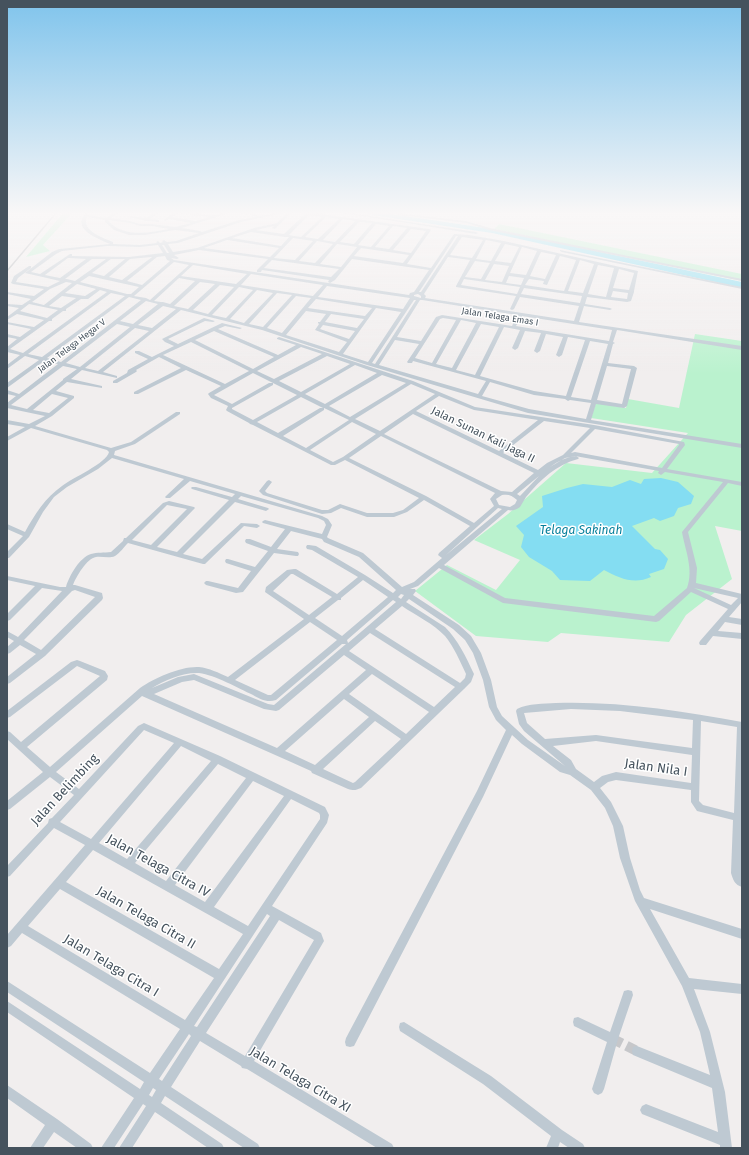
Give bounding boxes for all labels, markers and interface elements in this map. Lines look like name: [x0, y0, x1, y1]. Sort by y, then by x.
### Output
street label: Jalan Telaga Emas I: [461, 306, 539, 328]
street label: Jalan Telaga Hegar V: [36, 317, 108, 375]
street label: Jalan Sunan Kali Jaga II: [429, 404, 537, 466]
water label: Telaga Sakinah: [540, 524, 622, 538]
street label: Jalan Belimbing: [28, 751, 102, 829]
street label: Jalan Nila I: [624, 756, 688, 780]
street label: Jalan Telaga Citra IV: [104, 831, 212, 901]
street label: Jalan Telaga Citra II: [94, 883, 198, 953]
street label: Jalan Telaga Citra I: [61, 931, 161, 1001]
street label: Jalan Telaga Citra XI: [247, 1044, 353, 1116]

